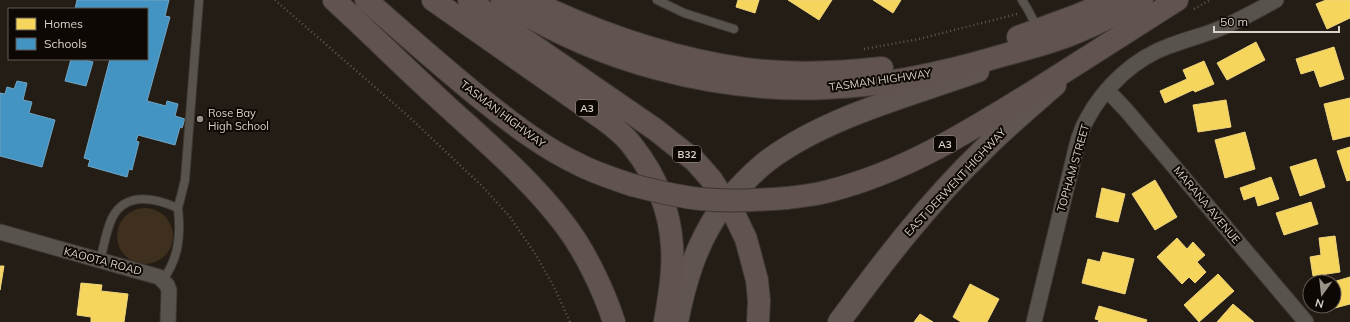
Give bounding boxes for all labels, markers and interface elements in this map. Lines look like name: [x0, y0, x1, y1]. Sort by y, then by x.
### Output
legend: [8, 8, 148, 60]
scale bar: [1214, 8, 1339, 34]
text: 50 m: [1220, 14, 1248, 29]
text: Homes: [44, 16, 83, 31]
text: Schools: [44, 36, 87, 51]
street label: TASMAN HIGHWAY: [828, 66, 932, 94]
street label: TASMAN HIGHWAY: [458, 78, 548, 151]
road number: A3: [576, 100, 598, 116]
place label: Rose Bay High School: [208, 106, 269, 133]
marker: Rose Bay High School: [195, 114, 205, 124]
street label: TOPHAM STREET: [1054, 122, 1092, 214]
street label: EAST DERWENT HIGHWAY: [901, 125, 1009, 239]
road number: A3: [934, 136, 956, 152]
road number: B32: [673, 146, 701, 162]
street label: MARANA AVENUE: [1171, 163, 1243, 247]
street label: KAOOTA ROAD: [63, 244, 143, 278]
north arrow: [1302, 274, 1342, 314]
text: N: [1314, 296, 1325, 311]

